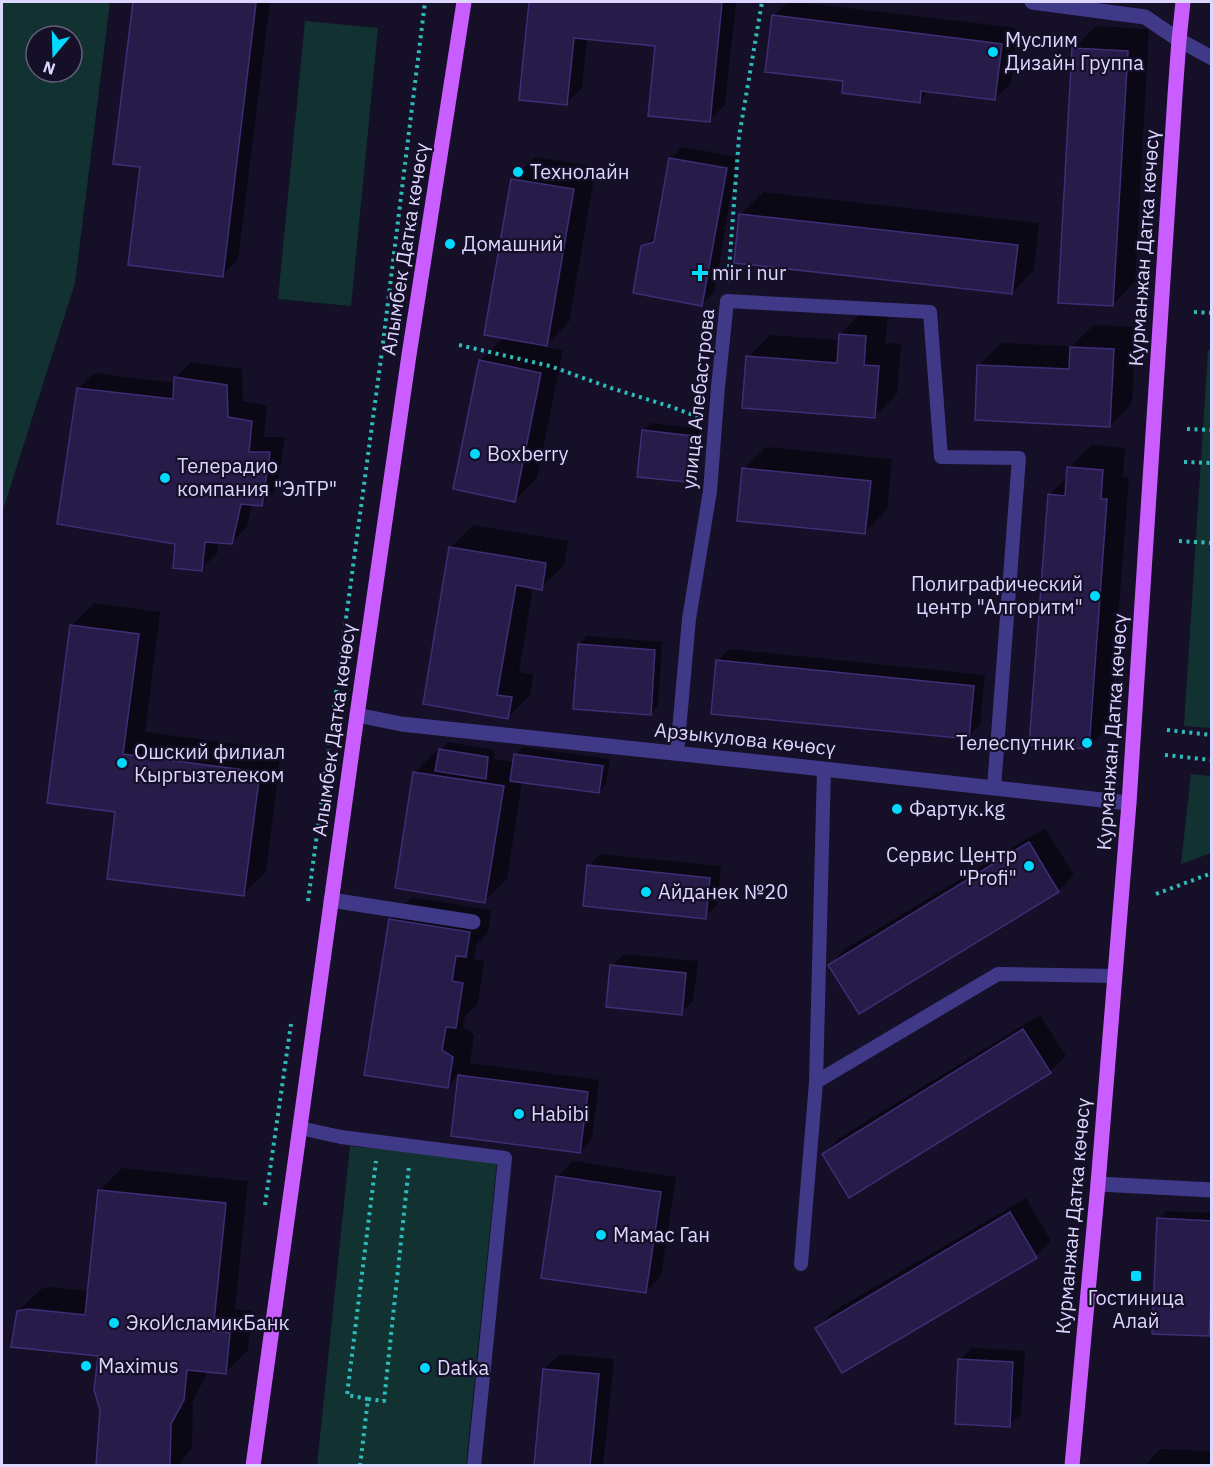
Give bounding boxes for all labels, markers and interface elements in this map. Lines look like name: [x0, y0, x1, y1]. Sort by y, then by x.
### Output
north arrow: [24, 24, 84, 84]
place label: Муслим Дизайн Группа: [1005, 26, 1144, 76]
marker: Муслим Дизайн Группа: [986, 45, 1000, 59]
text: N: [40, 57, 58, 80]
street label: Курманжан Датка көчөсү: [1122, 129, 1165, 367]
street label: Алымбек Датка көчөсү: [374, 141, 435, 357]
place label: Технолайн: [530, 158, 629, 185]
marker: Технолайн: [511, 165, 525, 179]
place label: Домашний: [462, 230, 563, 257]
marker: Домашний: [443, 237, 457, 251]
place label: mir i nur: [712, 259, 786, 286]
marker: mir i nur: [693, 266, 707, 280]
street label: улица Алебастрова: [675, 307, 720, 491]
place label: Boxberry: [487, 440, 569, 467]
marker: Boxberry: [468, 447, 482, 461]
place label: Телерадио компания "ЭлТР": [177, 452, 337, 502]
marker: Телерадио компания "ЭлТР": [158, 471, 172, 485]
place label: Полиграфический центр "Алгоритм": [911, 570, 1083, 620]
marker: Полиграфический центр "Алгоритм": [1088, 589, 1102, 603]
street label: Курманжан Датка көчөсү: [1090, 613, 1133, 851]
street label: Алымбек Датка көчөсү: [305, 622, 362, 838]
street label: Арзыкулова көчөсү: [653, 716, 837, 761]
place label: Телеспутник: [956, 729, 1075, 756]
marker: Телеспутник: [1080, 736, 1094, 750]
place label: Ошский филиал Кыргызтелеком: [134, 738, 285, 788]
marker: Ошский филиал Кыргызтелеком: [115, 756, 129, 770]
place label: Фартук.kg: [909, 795, 1005, 822]
marker: Фартук.kg: [890, 802, 904, 816]
place label: Сервис Центр "Profi": [886, 841, 1017, 891]
marker: Сервис Центр "Profi": [1022, 859, 1036, 873]
place label: Айданек №20: [658, 878, 788, 905]
marker: Айданек №20: [639, 885, 653, 899]
street label: Курманжан Датка көчөсү: [1049, 1097, 1096, 1335]
place label: Habibi: [531, 1100, 589, 1127]
marker: Habibi: [512, 1107, 526, 1121]
place label: Мамас Ган: [613, 1221, 710, 1248]
marker: Мамас Ган: [594, 1228, 608, 1242]
marker: Гостиница Алай: [1129, 1269, 1143, 1283]
place label: Гостиница Алай: [1088, 1284, 1185, 1334]
place label: ЭкоИсламикБанк: [126, 1309, 290, 1336]
marker: ЭкоИсламикБанк: [107, 1316, 121, 1330]
place label: Maximus: [98, 1352, 179, 1379]
place label: Datka: [437, 1354, 490, 1381]
marker: Maximus: [79, 1359, 93, 1373]
marker: Datka: [418, 1361, 432, 1375]

